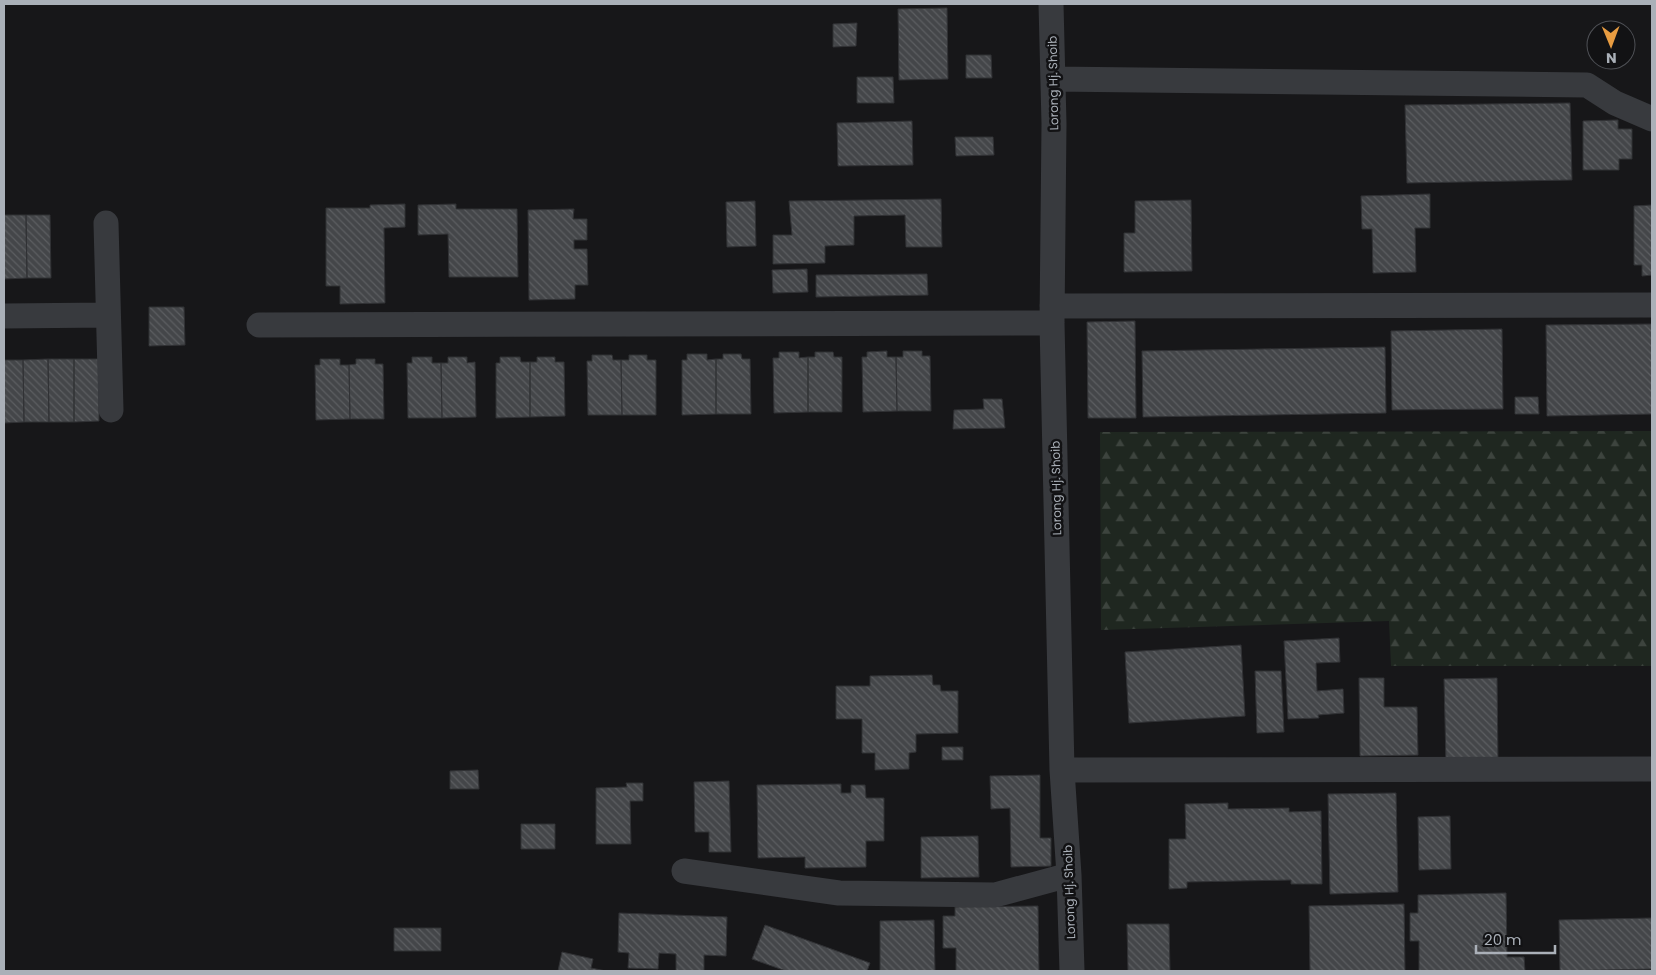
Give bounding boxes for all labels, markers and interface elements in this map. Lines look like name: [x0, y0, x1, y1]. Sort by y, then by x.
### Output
north arrow: [1586, 20, 1636, 70]
street label: Lorong Hj. Shoib: [1044, 36, 1062, 130]
text: N: [1606, 48, 1617, 68]
street label: Lorong Hj. Shoib: [1047, 441, 1065, 535]
street label: Lorong Hj. Shoib: [1059, 844, 1079, 940]
scale bar: [1476, 922, 1555, 954]
text: 20 m: [1484, 929, 1522, 950]

